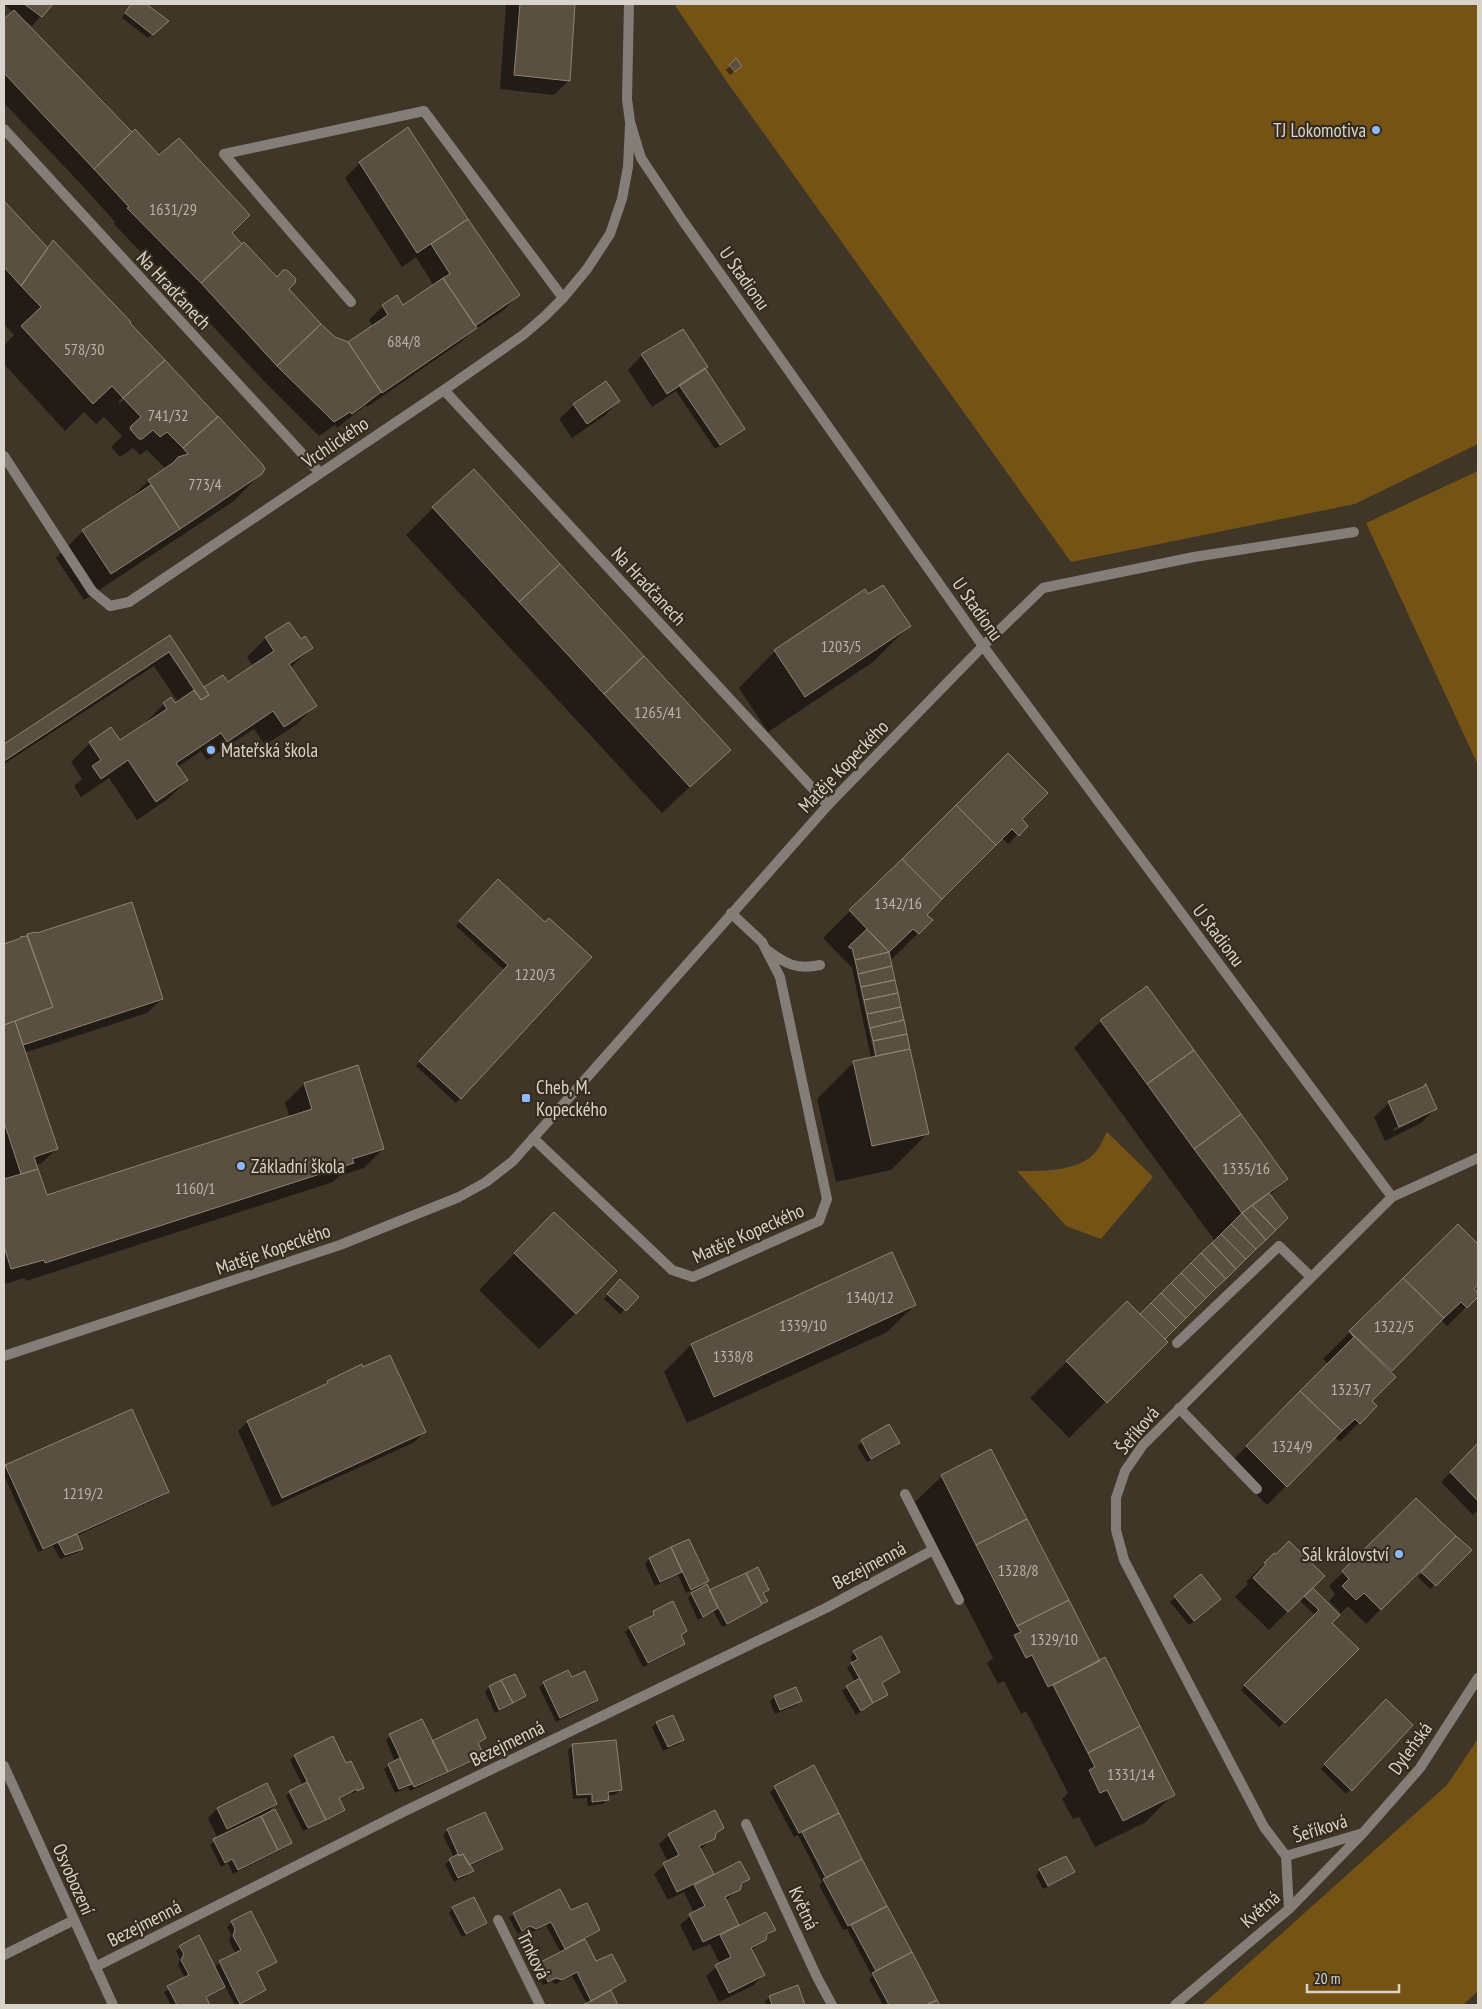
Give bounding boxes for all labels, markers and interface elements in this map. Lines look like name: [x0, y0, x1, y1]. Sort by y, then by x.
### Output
place label: TJ Lokomotiva: [1273, 118, 1366, 142]
marker: TJ Lokomotiva: [1370, 124, 1382, 136]
house number: 1631/29: [149, 199, 197, 219]
street label: U Stadionu: [715, 242, 775, 314]
street label: Na Hradčanech: [132, 246, 216, 334]
house number: 684/8: [387, 331, 421, 351]
house number: 578/30: [64, 339, 104, 359]
house number: 741/32: [148, 405, 188, 425]
street label: Vrchlického: [296, 411, 373, 474]
house number: 773/4: [188, 474, 222, 494]
street label: Na Hradčanech: [607, 542, 691, 630]
street label: U Stadionu: [948, 573, 1008, 645]
house number: 1203/5: [821, 636, 861, 656]
house number: 1265/41: [634, 702, 682, 722]
street label: Matěje Kopeckého: [793, 715, 893, 817]
place label: Mateřská škola: [221, 738, 318, 762]
marker: Mateřská škola: [205, 744, 217, 756]
house number: 1342/16: [874, 893, 922, 913]
street label: U Stadionu: [1188, 899, 1250, 971]
house number: 1220/3: [515, 964, 555, 984]
place label: Cheb, M. Kopeckého: [536, 1075, 607, 1121]
marker: Cheb, M. Kopeckého: [520, 1092, 532, 1104]
place label: Základní škola: [251, 1154, 345, 1178]
house number: 1335/16: [1222, 1158, 1270, 1178]
marker: Základní škola: [235, 1160, 247, 1172]
house number: 1160/1: [175, 1178, 215, 1198]
street label: Matěje Kopeckého: [688, 1198, 808, 1268]
street label: Matěje Kopeckého: [212, 1218, 334, 1280]
house number: 1340/12: [846, 1287, 894, 1307]
house number: 1339/10: [779, 1315, 827, 1335]
house number: 1322/5: [1374, 1316, 1414, 1336]
house number: 1338/8: [713, 1346, 753, 1366]
house number: 1323/7: [1331, 1379, 1371, 1399]
street label: Šeříková: [1110, 1401, 1164, 1459]
house number: 1324/9: [1272, 1436, 1312, 1456]
house number: 1219/2: [63, 1483, 103, 1503]
street label: Bezejmenná: [828, 1536, 910, 1594]
place label: Sál království: [1302, 1542, 1389, 1566]
marker: Sál království: [1393, 1548, 1405, 1560]
house number: 1328/8: [998, 1560, 1038, 1580]
house number: 1329/10: [1030, 1629, 1078, 1649]
street label: Bezejmenná: [466, 1715, 548, 1771]
street label: Dyleňská: [1383, 1717, 1437, 1779]
house number: 1331/14: [1107, 1764, 1155, 1784]
street label: Šeříková: [1290, 1808, 1350, 1848]
street label: Osvobození: [48, 1840, 100, 1918]
street label: Květná: [784, 1883, 824, 1933]
street label: Květná: [1235, 1885, 1285, 1933]
street label: Bezejmenná: [103, 1894, 185, 1952]
street label: Trnková: [512, 1927, 556, 1983]
scale bar: [1307, 1962, 1400, 1994]
text: 20 m: [1314, 1969, 1340, 1988]

